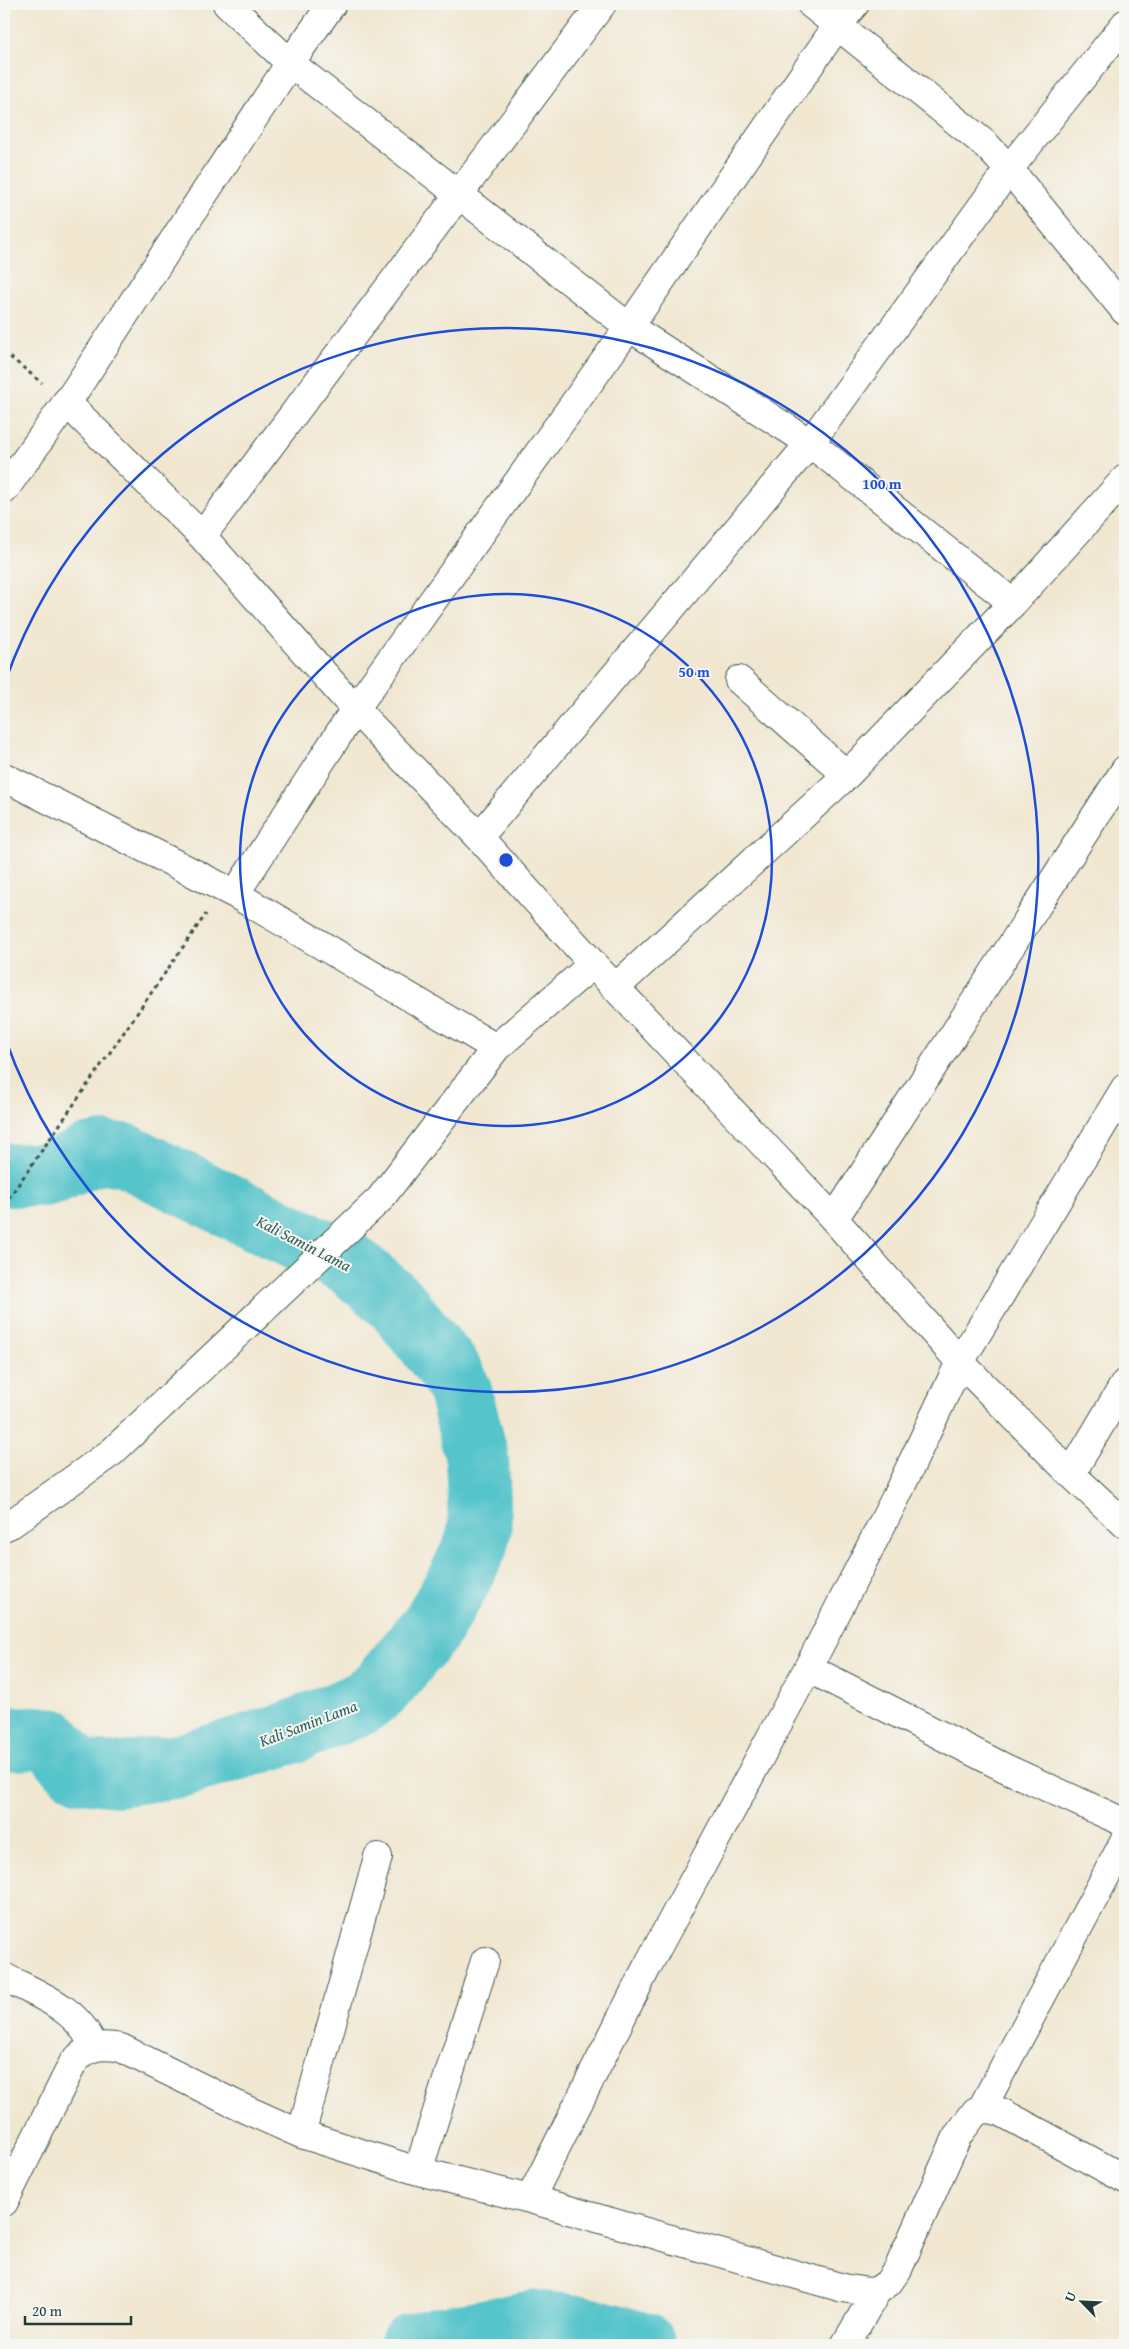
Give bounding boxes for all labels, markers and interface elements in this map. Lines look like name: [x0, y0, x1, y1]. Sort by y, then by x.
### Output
text: 100 m: [862, 473, 902, 494]
text: 50 m: [678, 661, 710, 682]
centre of rings: [497, 851, 515, 869]
water label: Kali Samin Lama: [252, 1208, 356, 1277]
water label: Kali Samin Lama: [255, 1693, 361, 1753]
north arrow: [1056, 2276, 1106, 2326]
text: U: [1059, 2288, 1081, 2305]
scale bar: [25, 2294, 131, 2326]
text: 20 m: [32, 2300, 63, 2321]

